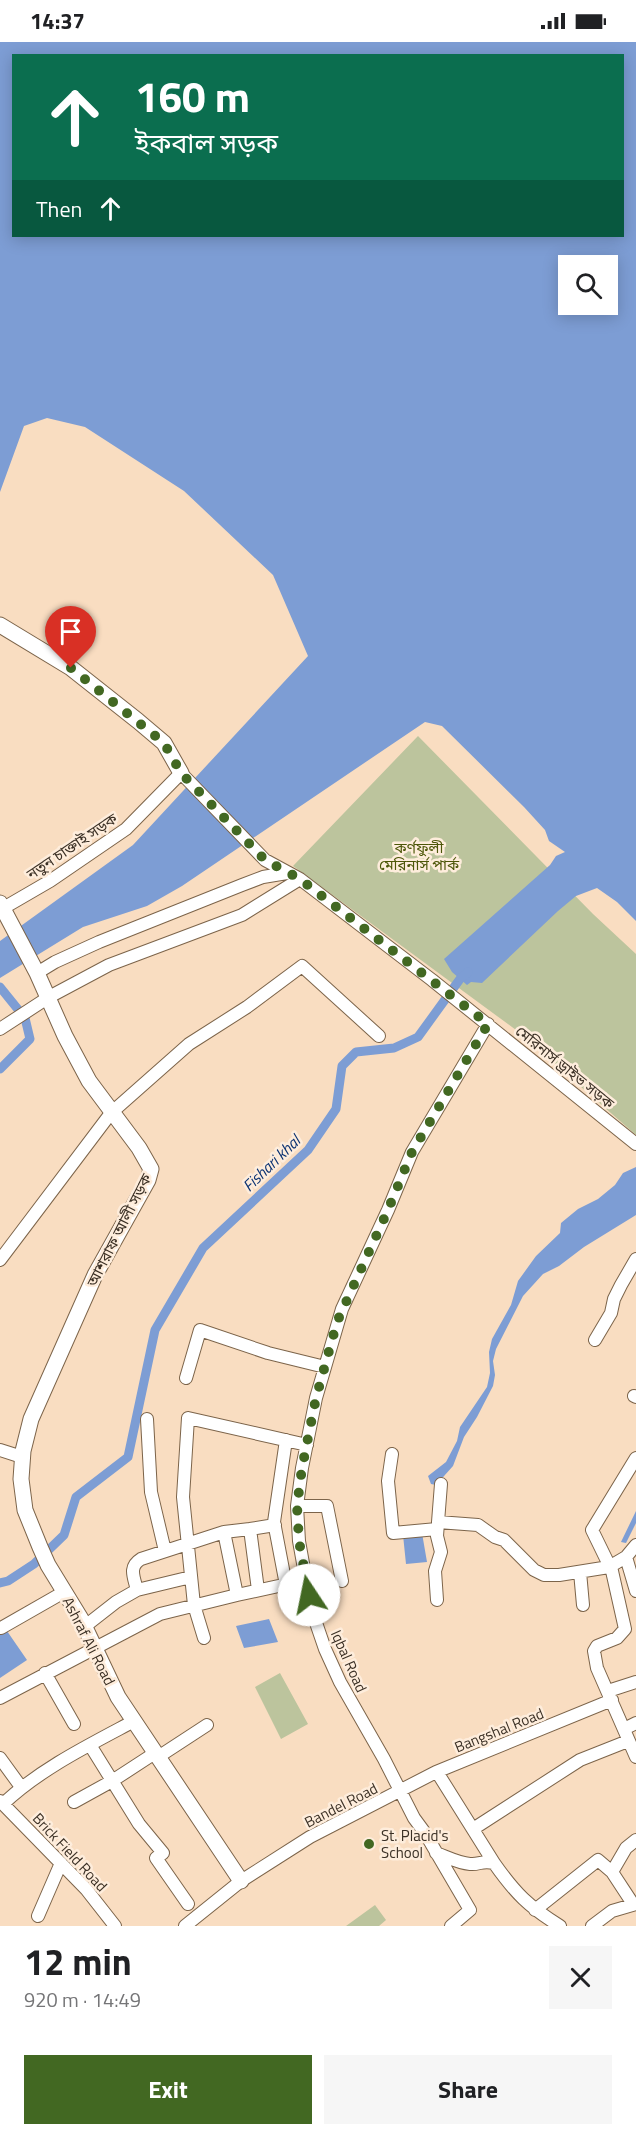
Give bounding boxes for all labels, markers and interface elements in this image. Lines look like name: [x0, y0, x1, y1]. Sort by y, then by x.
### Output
text: 14:37: [30, 4, 85, 38]
text: 160 m: [135, 64, 250, 128]
icon: ahead: [36, 78, 114, 156]
text: ইকবাল সড়ক: [135, 122, 278, 163]
text: Then: [36, 192, 82, 226]
icon: ahead: [94, 192, 127, 225]
map controls: [558, 255, 618, 315]
button: search: [558, 255, 618, 315]
pin: [45, 606, 96, 668]
icon: arrive: [54, 615, 87, 648]
street label: নতুন চাক্তাই সড়ক: [21, 807, 123, 885]
park label: কর্ণফুলী মেরিনার্স পার্ক: [379, 836, 460, 876]
street label: মেরিনার্স ড্রাইভ সড়ক: [511, 1020, 620, 1115]
water label: Fishari khal: [237, 1128, 306, 1197]
street label: আশরাফ আলী সড়ক: [80, 1169, 158, 1291]
position arrow: [277, 1563, 341, 1627]
street label: Ashraf Ali Road: [57, 1593, 121, 1689]
street label: Iqbal Road: [325, 1626, 373, 1696]
street label: Bangshal Road: [451, 1702, 547, 1758]
street label: Bandel Road: [300, 1777, 382, 1833]
street label: Brick Field Road: [27, 1807, 113, 1897]
place label: St. Placid's School: [381, 1824, 448, 1864]
marker: St. Placid's School: [362, 1837, 376, 1851]
text: 12 min: [24, 1934, 132, 1989]
button: close: [549, 1946, 612, 2009]
text: 920 m · 14:49: [24, 1984, 141, 2015]
button: Exit: [24, 2055, 312, 2124]
button: Share: [324, 2055, 612, 2124]

